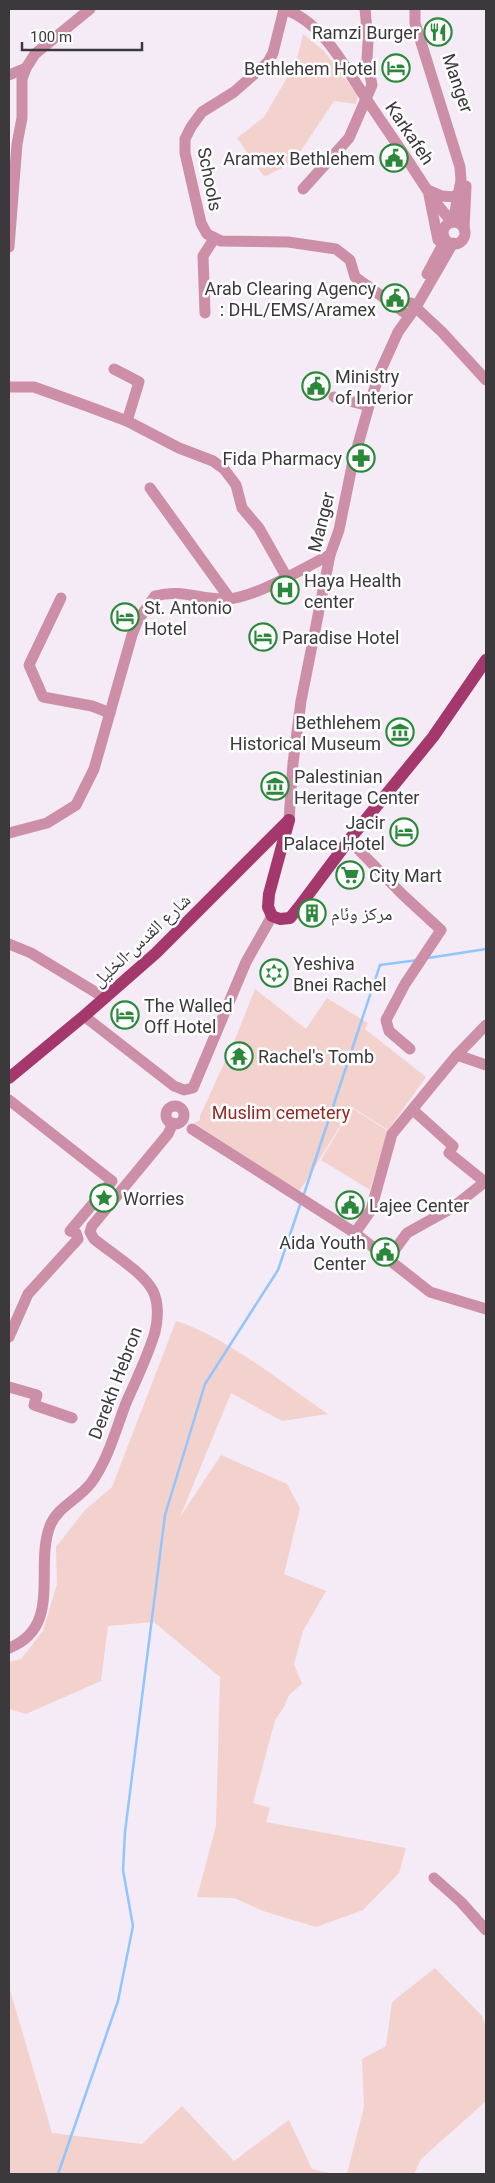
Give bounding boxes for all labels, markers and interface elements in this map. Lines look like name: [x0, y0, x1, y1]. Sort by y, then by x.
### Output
restaurant icon: Ramzi Burger: [423, 17, 453, 47]
scale bar: [22, 20, 142, 52]
place label: Ramzi Burger: [312, 22, 419, 43]
text: 100 m: [30, 28, 72, 46]
street label: Manger: [438, 51, 478, 115]
hotel icon: Bethlehem Hotel: [381, 53, 411, 83]
place label: Bethlehem Hotel: [244, 58, 377, 79]
street label: Karkafeh: [381, 97, 439, 169]
public building icon: Aramex Bethlehem: [379, 143, 409, 173]
street label: Schools: [194, 145, 226, 213]
place label: Aramex Bethlehem: [223, 148, 375, 169]
place label: Arab Clearing Agency : DHL/EMS/Aramex: [204, 278, 376, 320]
public building icon: Arab Clearing Agency : DHL/EMS/Aramex: [380, 283, 410, 313]
place label: Ministry of Interior: [335, 366, 413, 408]
public building icon: Ministry of Interior: [301, 371, 331, 401]
pharmacy icon: Fida Pharmacy: [346, 443, 376, 473]
place label: Fida Pharmacy: [223, 448, 342, 469]
street label: Manger: [303, 490, 339, 554]
place label: Haya Health center: [304, 570, 402, 612]
hospital icon: Haya Health center: [270, 575, 300, 605]
place label: St. Antonio Hotel: [144, 597, 232, 639]
hotel icon: St. Antonio Hotel: [110, 602, 140, 632]
hotel icon: Paradise Hotel: [248, 622, 278, 652]
place label: Paradise Hotel: [282, 627, 399, 648]
place label: Bethlehem Historical Museum: [230, 712, 381, 754]
museum icon: Bethlehem Historical Museum: [385, 717, 415, 747]
place label: Palestinian Heritage Center: [294, 766, 419, 808]
museum icon: Palestinian Heritage Center: [260, 771, 290, 801]
place label: Jacir Palace Hotel: [283, 812, 385, 854]
hotel icon: Jacir Palace Hotel: [389, 817, 419, 847]
supermarket icon: City Mart: [335, 860, 365, 890]
place label: City Mart: [369, 865, 442, 886]
street label: شارع القدس-الخليل: [87, 889, 195, 992]
building icon: مركز وئام: [297, 898, 327, 928]
place label: مركز وئام: [331, 903, 392, 926]
place label: Yeshiva Bnei Rachel: [293, 953, 387, 995]
synagogue icon: Yeshiva Bnei Rachel: [259, 958, 289, 988]
place label: The Walled Off Hotel: [144, 995, 233, 1037]
hotel icon: The Walled Off Hotel: [110, 1000, 140, 1030]
temple icon: Rachel's Tomb: [224, 1041, 254, 1071]
place label: Rachel's Tomb: [258, 1046, 374, 1067]
park label: Muslim cemetery: [212, 1102, 351, 1123]
place icon: Worries: [89, 1183, 119, 1213]
place label: Worries: [123, 1188, 184, 1209]
public building icon: Lajee Center: [335, 1190, 365, 1220]
place label: Lajee Center: [369, 1195, 469, 1216]
place label: Aida Youth Center: [279, 1232, 366, 1274]
public building icon: Aida Youth Center: [370, 1237, 400, 1267]
street label: Derekh Hebron: [84, 1324, 146, 1442]

